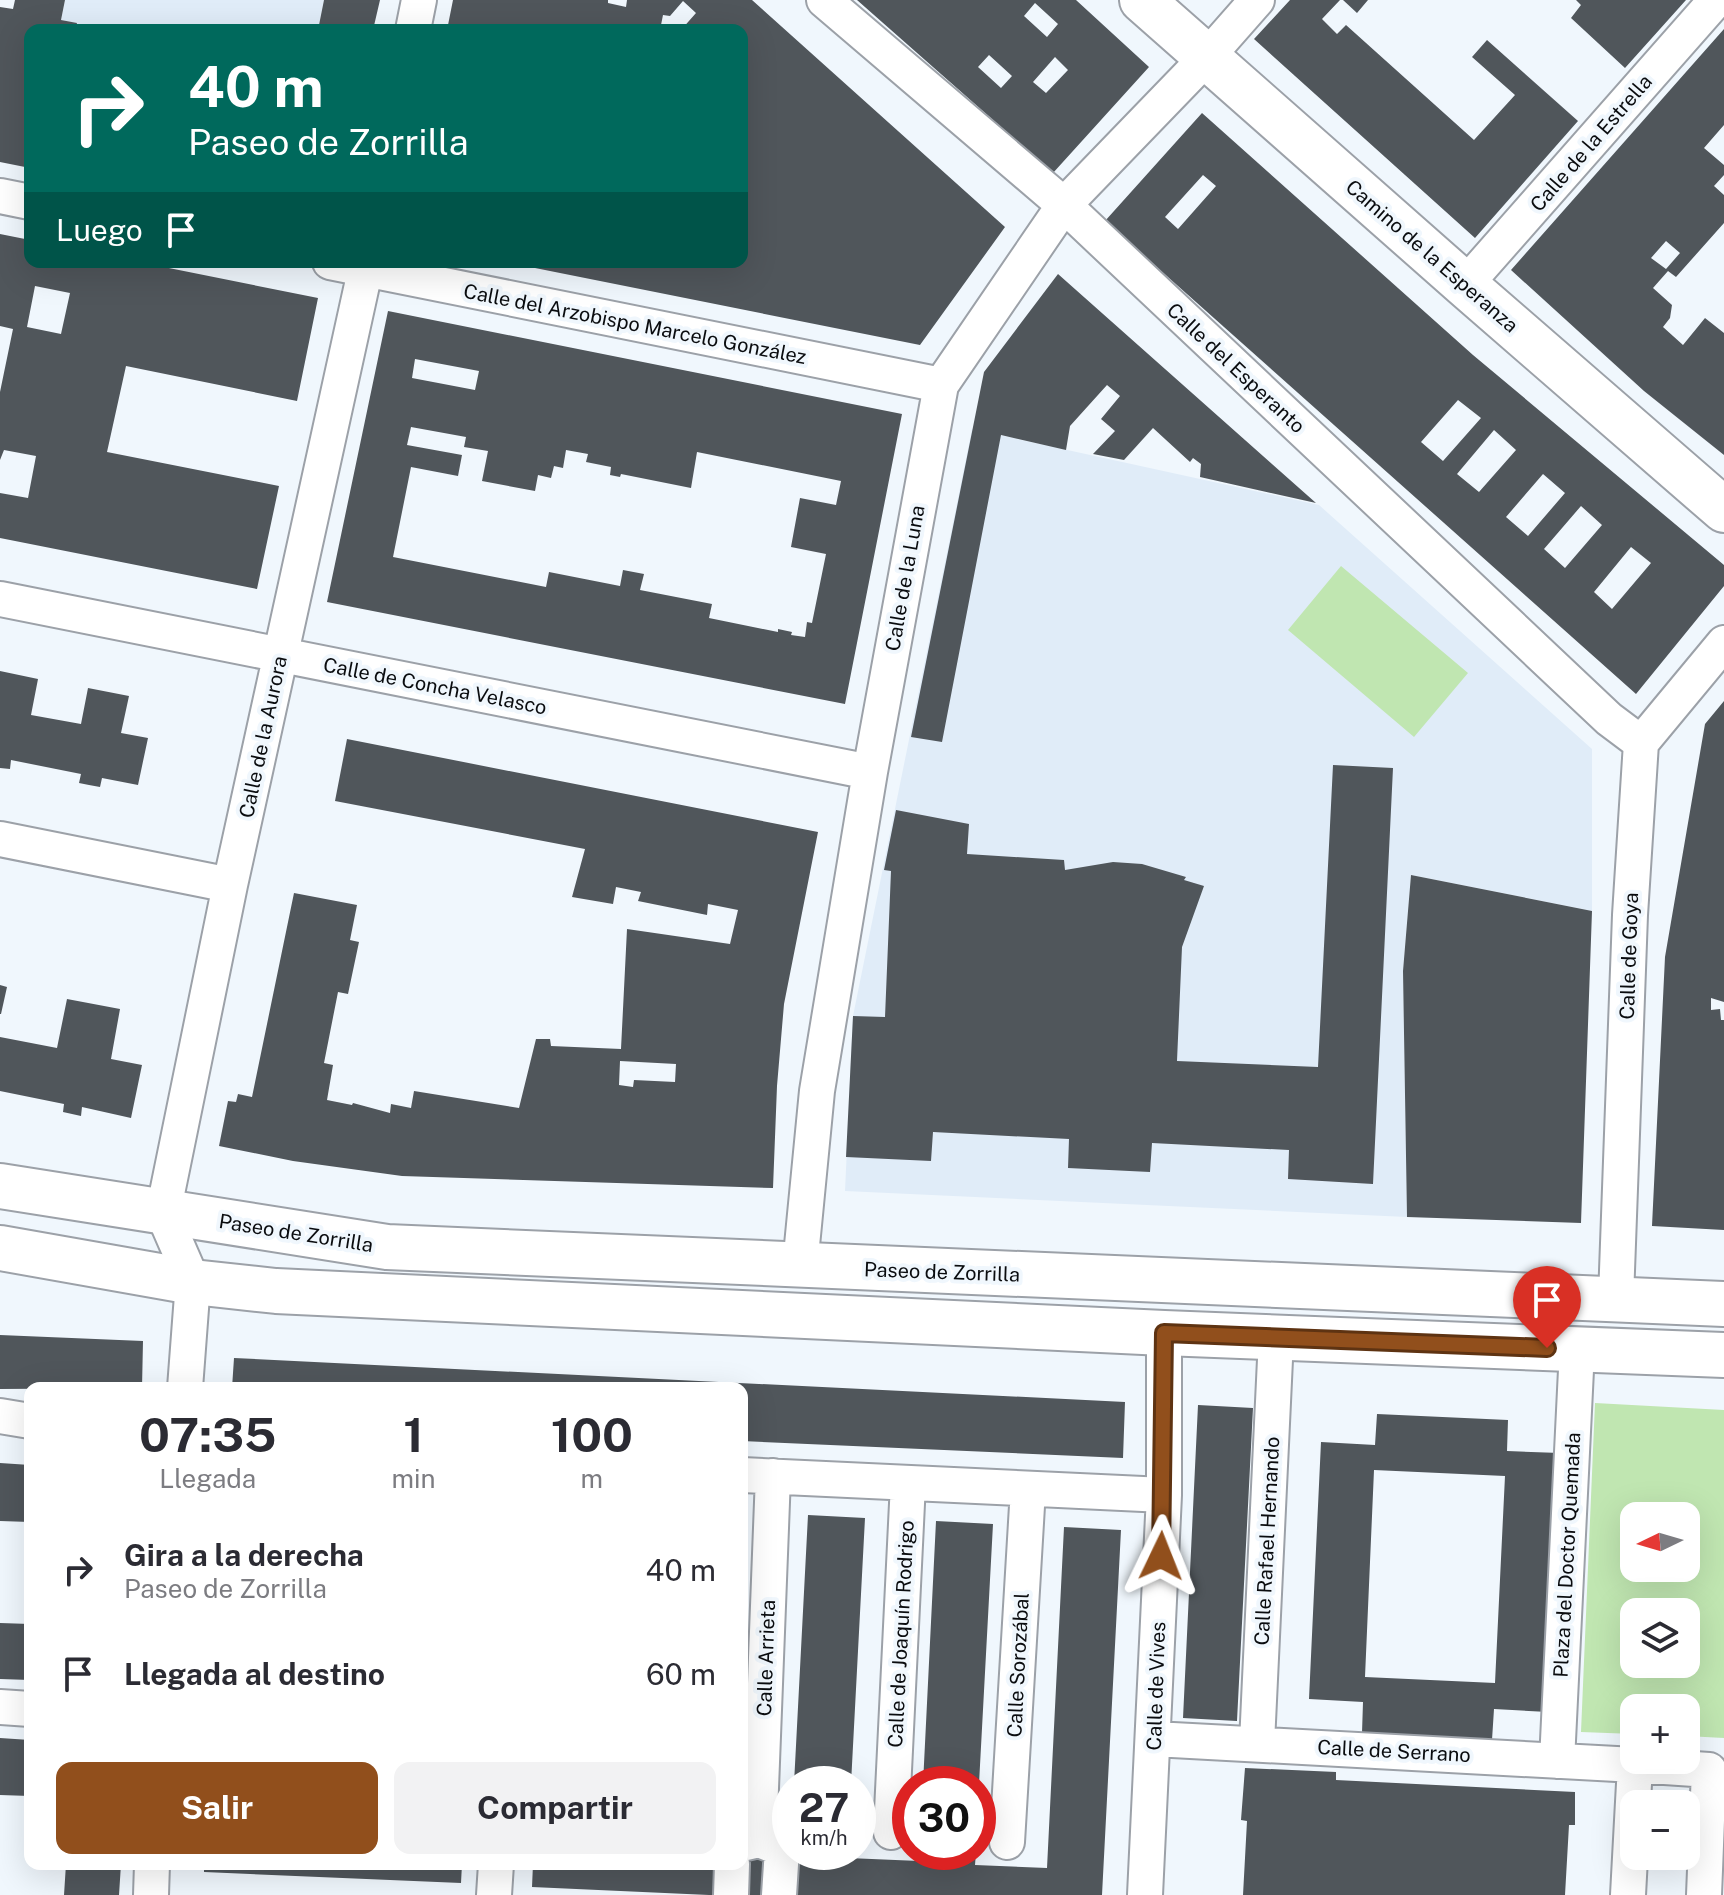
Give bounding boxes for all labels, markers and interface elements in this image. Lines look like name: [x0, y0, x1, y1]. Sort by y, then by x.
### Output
text: 40 m: [188, 54, 324, 120]
icon: right: [56, 56, 160, 160]
street label: Calle de la Estrella: [1525, 70, 1657, 216]
text: Paseo de Zorrilla: [188, 121, 469, 163]
street label: Camino de la Esperanza: [1341, 175, 1523, 337]
icon: arrive: [159, 208, 203, 252]
text: Luego: [56, 212, 143, 248]
street label: Calle del Arzobispo Marcelo González: [462, 279, 808, 369]
street label: Calle del Esperanto: [1162, 298, 1310, 438]
street label: Calle de la Luna: [880, 503, 930, 653]
street label: Calle de Concha Velasco: [321, 653, 549, 719]
street label: Calle de la Aurora: [234, 654, 292, 820]
street label: Calle de Goya: [1615, 892, 1643, 1020]
street label: Paseo de Zorrilla: [217, 1209, 375, 1257]
street label: Paseo de Zorrilla: [864, 1257, 1020, 1287]
pin: [1513, 1266, 1581, 1348]
icon: arrive: [1525, 1278, 1569, 1322]
text: 07:35: [139, 1406, 276, 1463]
text: 1: [403, 1406, 424, 1463]
text: 100: [551, 1406, 633, 1463]
street label: Plaza del Doctor Quemada: [1549, 1432, 1585, 1678]
street label: Calle Rafael Hernando: [1250, 1436, 1284, 1646]
text: Llegada: [159, 1463, 256, 1494]
text: min: [392, 1463, 436, 1494]
text: m: [581, 1463, 603, 1494]
north arrow: [1620, 1502, 1700, 1582]
map controls: [1620, 1502, 1700, 1870]
position arrow: [1119, 1514, 1203, 1598]
street label: Calle de Joaquín Rodrigo: [883, 1520, 919, 1748]
text: Gira a la derecha: [124, 1537, 364, 1573]
icon: right: [56, 1548, 100, 1592]
text: 40 m: [646, 1552, 716, 1588]
text: Paseo de Zorrilla: [124, 1573, 327, 1604]
street label: Calle Sorozábal: [1002, 1592, 1034, 1738]
button: layers: [1620, 1598, 1700, 1678]
street label: Calle Arrieta: [752, 1599, 780, 1717]
street label: Calle de Vives: [1142, 1621, 1170, 1751]
icon: arrive: [56, 1652, 100, 1696]
text: Llegada al destino: [124, 1656, 385, 1692]
text: 60 m: [646, 1656, 716, 1692]
button: +: [1620, 1694, 1700, 1774]
street label: Calle de Serrano: [1317, 1735, 1471, 1767]
button: Salir: [56, 1762, 378, 1854]
button: Compartir: [394, 1762, 716, 1854]
speed limit sign: 30: [892, 1766, 996, 1870]
text: 27: [799, 1784, 849, 1831]
button: −: [1620, 1790, 1700, 1870]
text: km/h: [800, 1826, 848, 1850]

